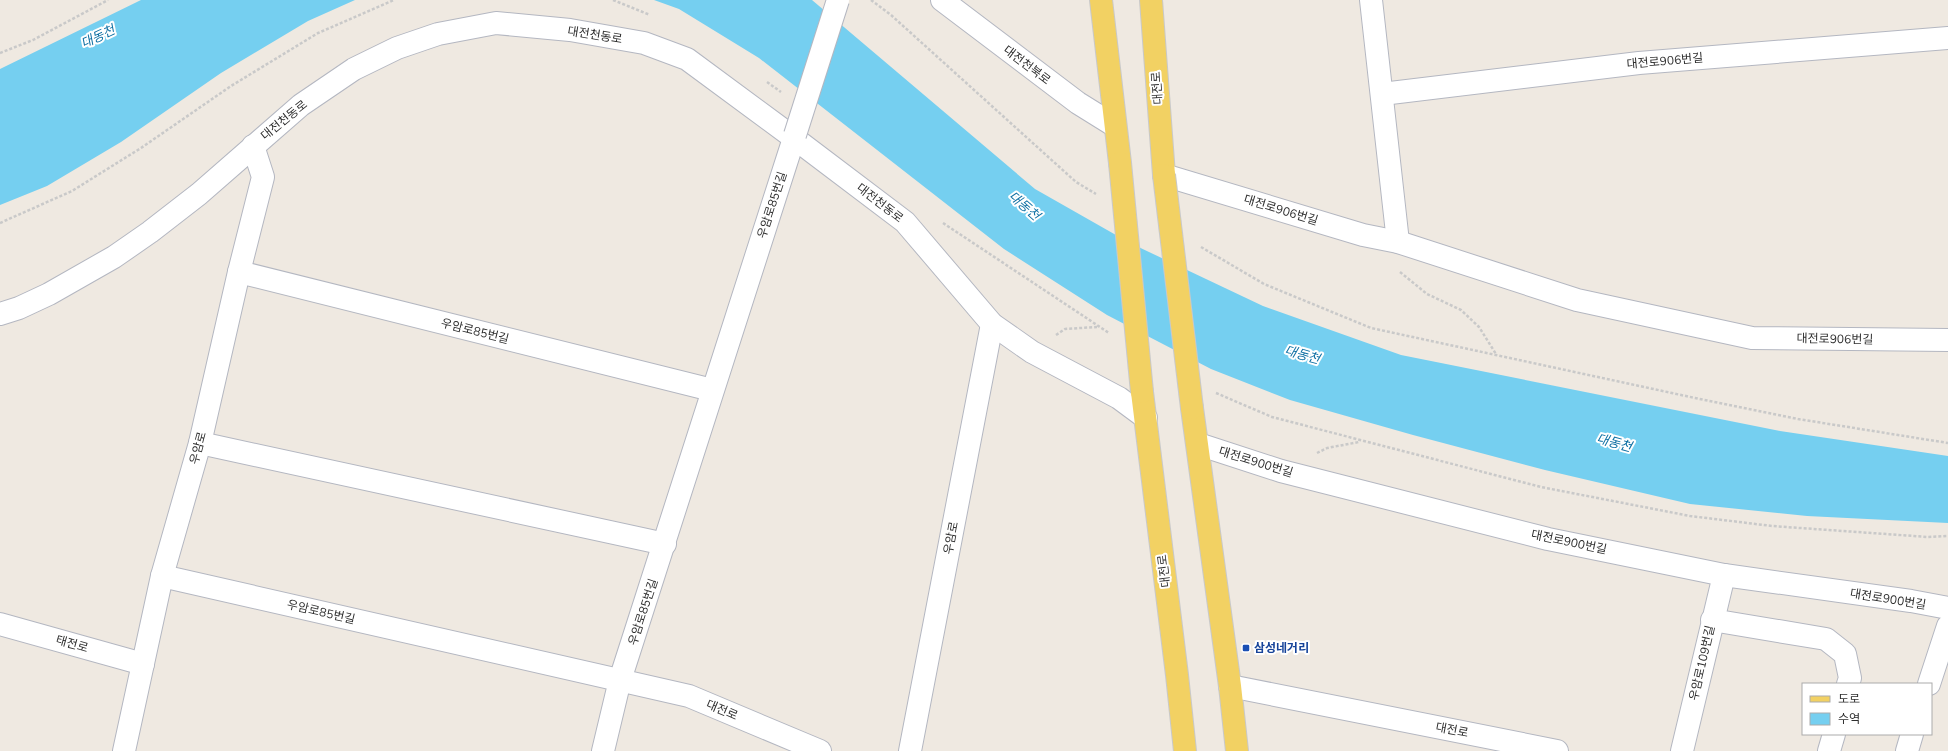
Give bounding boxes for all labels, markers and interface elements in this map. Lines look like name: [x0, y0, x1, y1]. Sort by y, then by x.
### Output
water label: 대동천: [78, 21, 119, 53]
street label: 대전천동로: [566, 23, 624, 47]
street label: 대전천북로: [1000, 42, 1054, 88]
street label: 대전로906번길: [1626, 50, 1704, 72]
street label: 대전로: [1148, 71, 1166, 105]
street label: 대전천동로: [258, 96, 310, 144]
street label: 우암로85번길: [754, 169, 790, 241]
street label: 대전천동로: [853, 180, 907, 226]
water label: 대동천: [1005, 187, 1044, 225]
street label: 대전로906번길: [1242, 191, 1320, 229]
street label: 우암로85번길: [439, 315, 511, 347]
street label: 대전로906번길: [1796, 330, 1874, 348]
water label: 대동천: [1282, 341, 1323, 369]
street label: 우암로: [186, 430, 210, 466]
water label: 대동천: [1594, 430, 1635, 457]
street label: 대전로900번길: [1217, 443, 1295, 481]
street label: 우암로: [940, 520, 962, 556]
street label: 대전로900번길: [1530, 526, 1608, 558]
street label: 대전로: [1154, 554, 1174, 588]
street label: 우암로85번길: [625, 576, 661, 648]
street label: 대전로900번길: [1849, 585, 1927, 613]
street label: 우암로85번길: [285, 596, 357, 628]
street label: 우암로109번길: [1686, 624, 1718, 702]
street label: 태전로: [54, 632, 90, 656]
place label: 삼성네거리: [1254, 640, 1309, 656]
marker: 삼성네거리: [1241, 643, 1251, 653]
legend: [1802, 683, 1932, 735]
text: 도로: [1838, 691, 1860, 707]
street label: 대전로: [704, 696, 740, 724]
text: 수역: [1838, 711, 1860, 727]
street label: 대전로: [1434, 719, 1470, 741]

